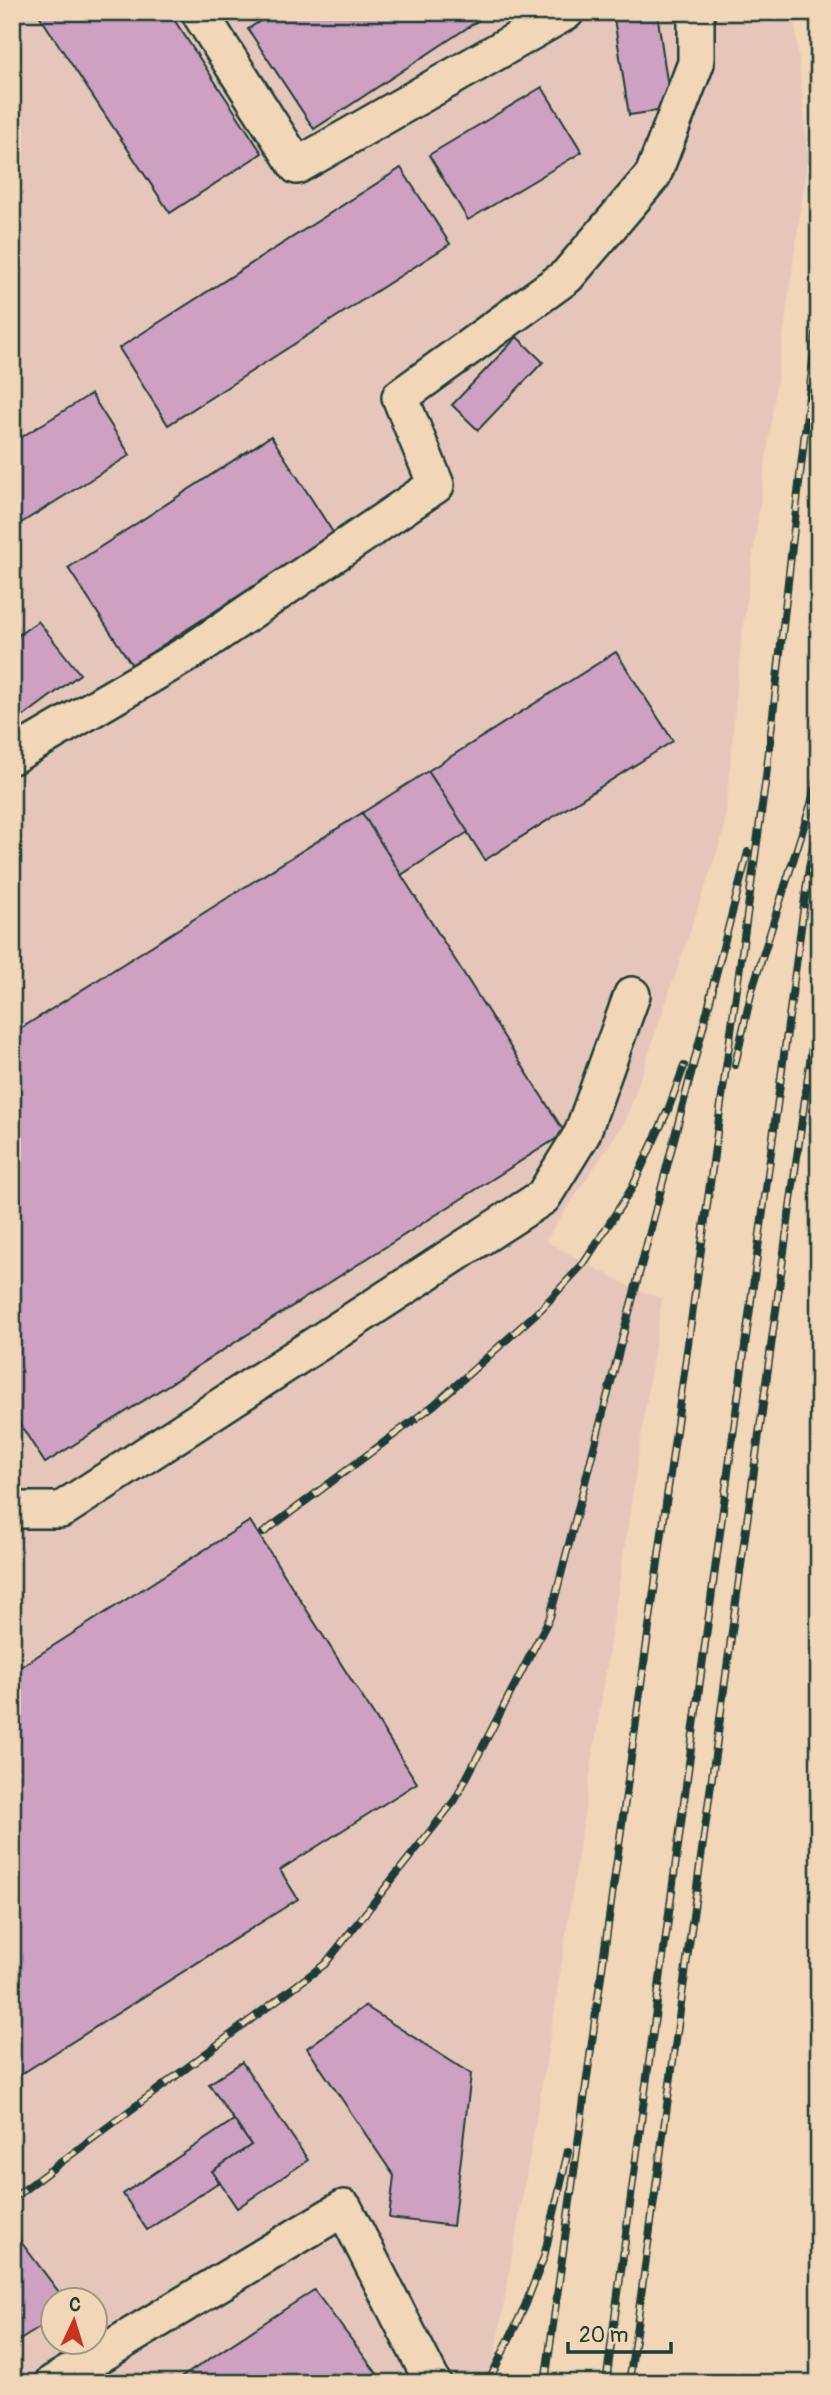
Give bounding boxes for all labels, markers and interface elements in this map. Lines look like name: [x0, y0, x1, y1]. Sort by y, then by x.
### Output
north arrow: [38, 2286, 108, 2356]
text: С: [68, 2293, 82, 2317]
scale bar: [568, 2311, 672, 2355]
text: 20 m: [579, 2322, 628, 2349]

